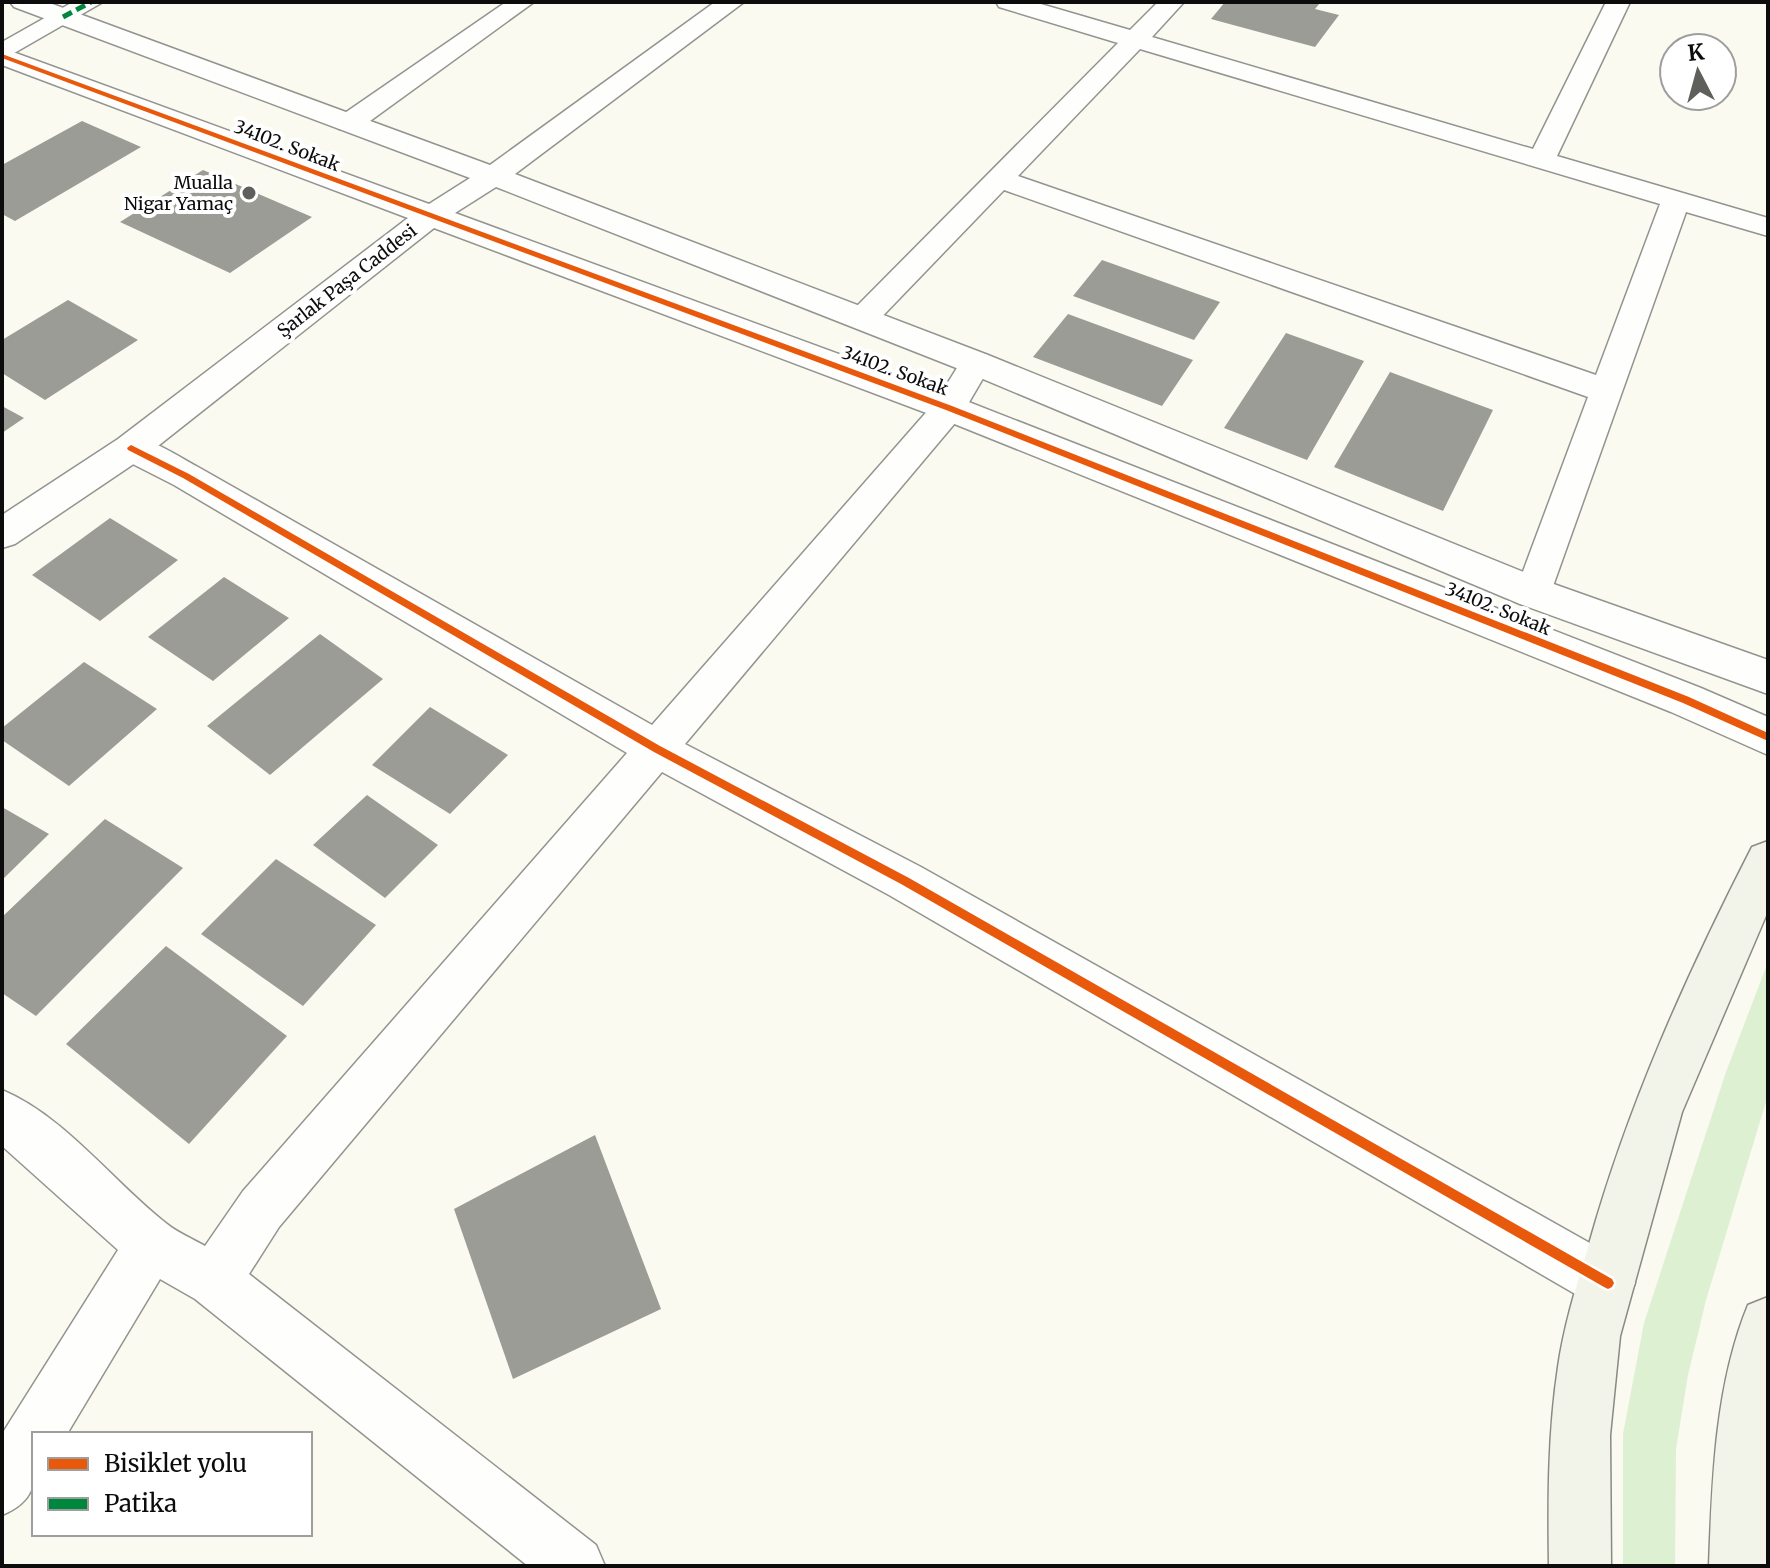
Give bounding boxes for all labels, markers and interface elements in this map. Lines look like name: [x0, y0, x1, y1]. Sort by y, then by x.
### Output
north arrow: [1658, 32, 1738, 112]
text: K: [1686, 37, 1706, 67]
street label: 34102. Sokak: [231, 115, 344, 176]
place label: Mualla Nigar Yamaç: [124, 171, 233, 215]
marker: Mualla Nigar Yamaç: [240, 184, 258, 202]
street label: Şarlak Paşa Caddesi: [272, 219, 421, 342]
street label: 34102. Sokak: [839, 341, 952, 401]
street label: 34102. Sokak: [1442, 577, 1555, 640]
legend: [32, 1432, 312, 1536]
text: Bisiklet yolu: [104, 1448, 247, 1479]
text: Patika: [104, 1488, 177, 1519]

